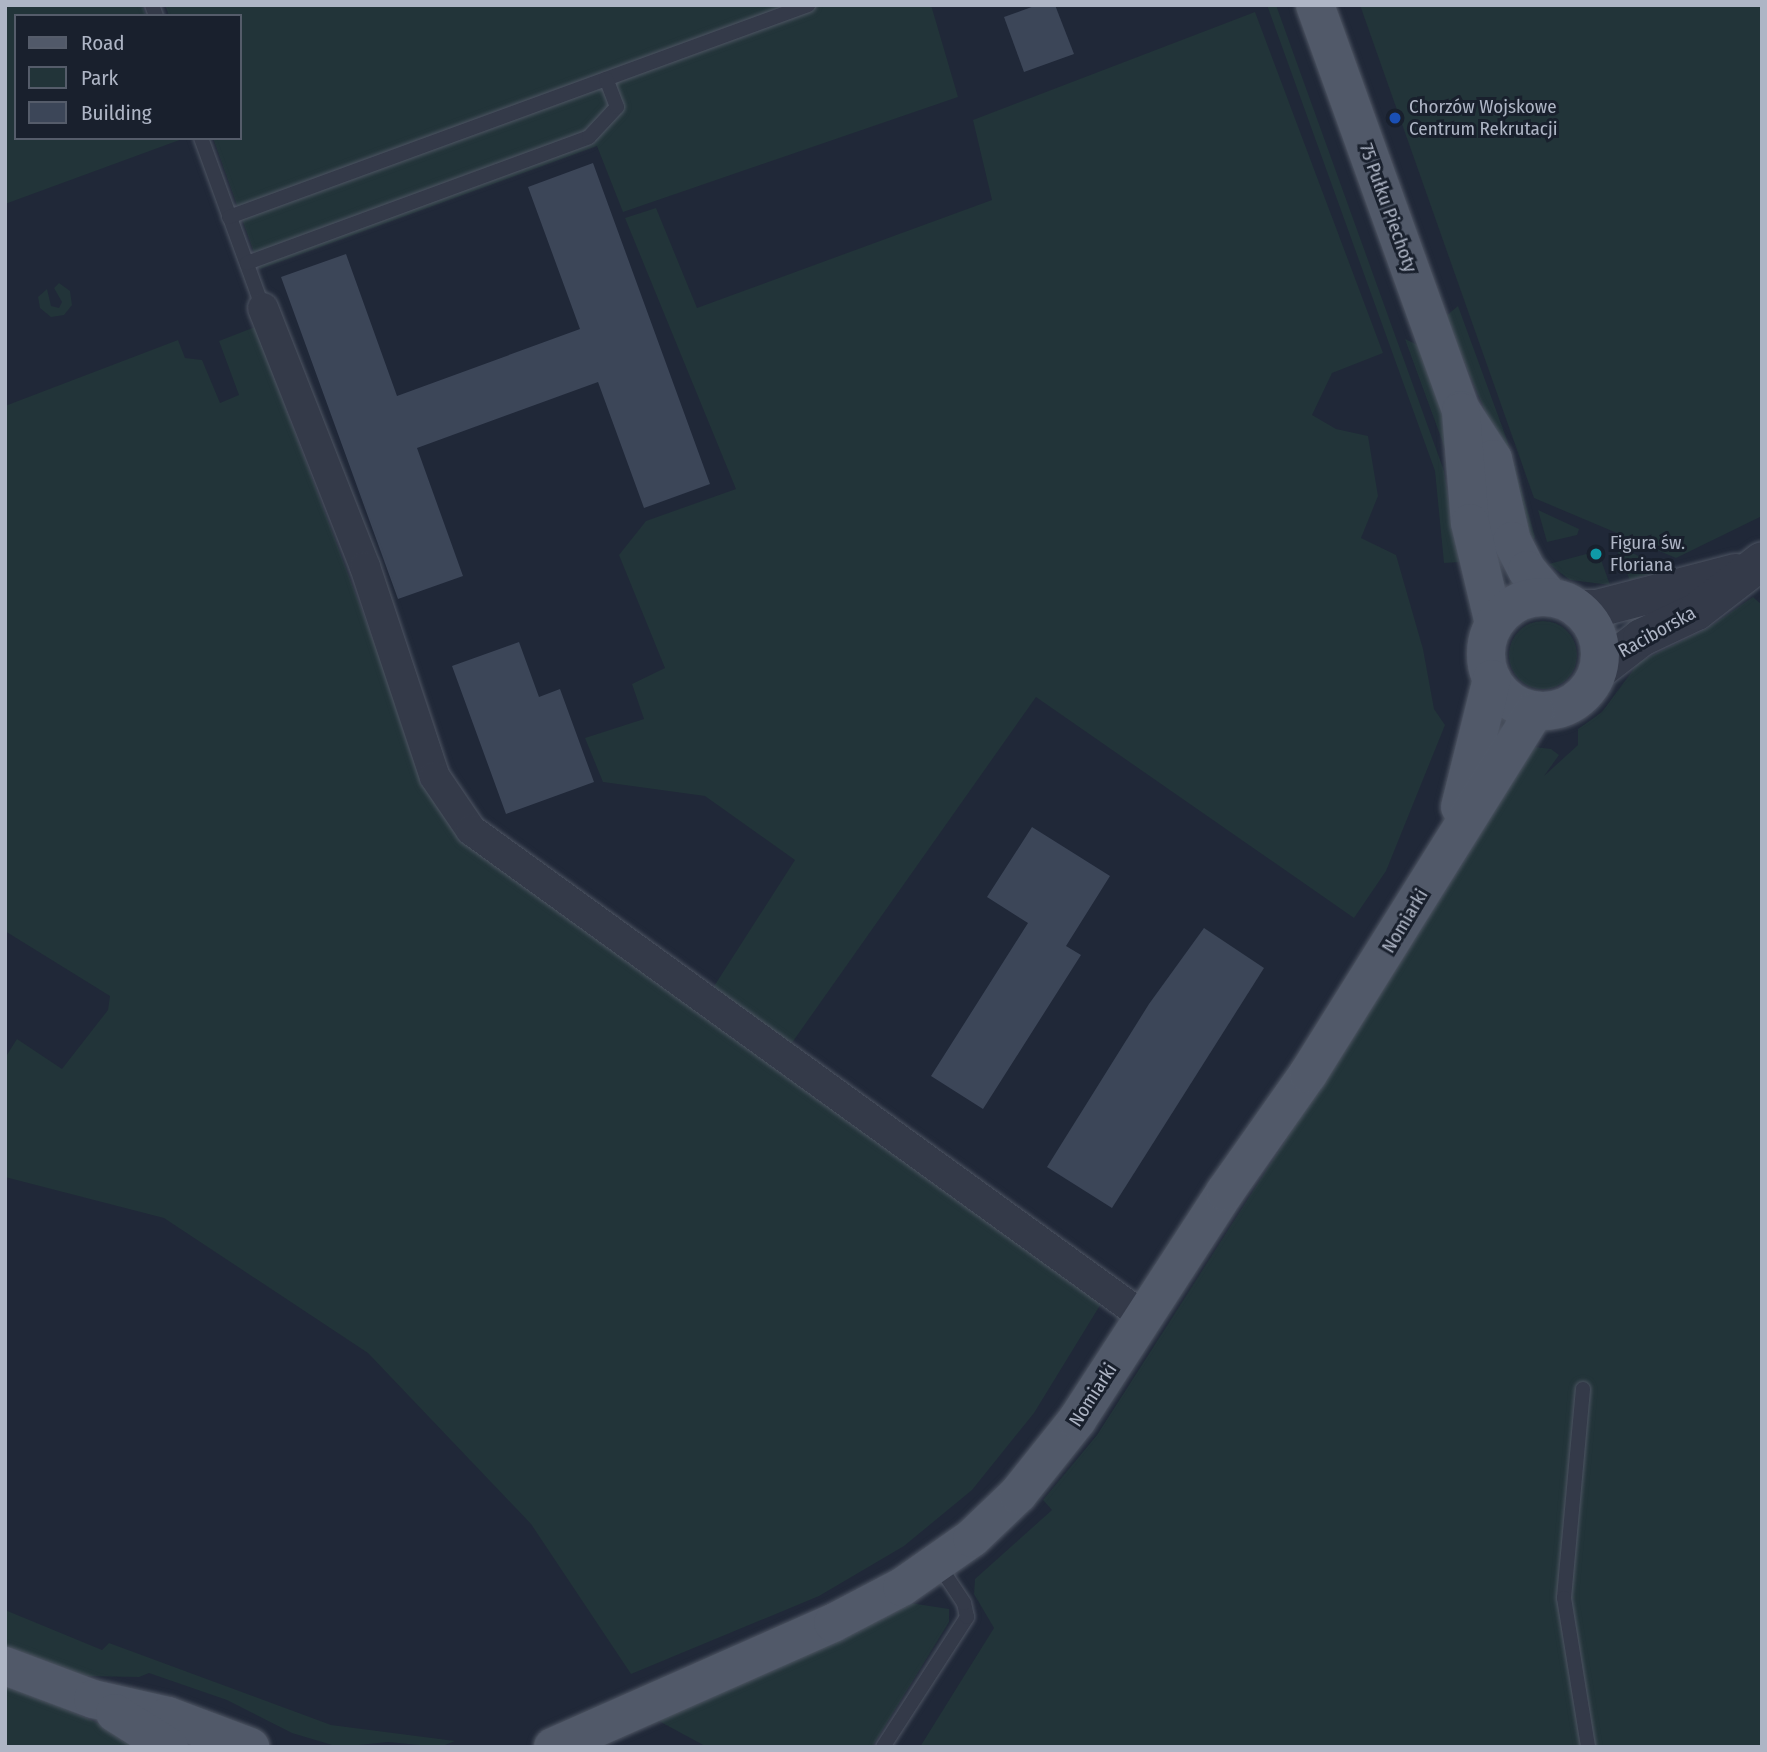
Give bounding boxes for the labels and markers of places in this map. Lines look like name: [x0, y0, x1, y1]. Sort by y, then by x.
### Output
place label: Chorzów Wojskowe Centrum Rekrutacji: [1409, 96, 1558, 140]
marker: Chorzów Wojskowe Centrum Rekrutacji: [1387, 110, 1403, 126]
place label: Figura św. Floriana: [1610, 532, 1685, 576]
marker: Figura św. Floriana: [1588, 546, 1604, 562]

